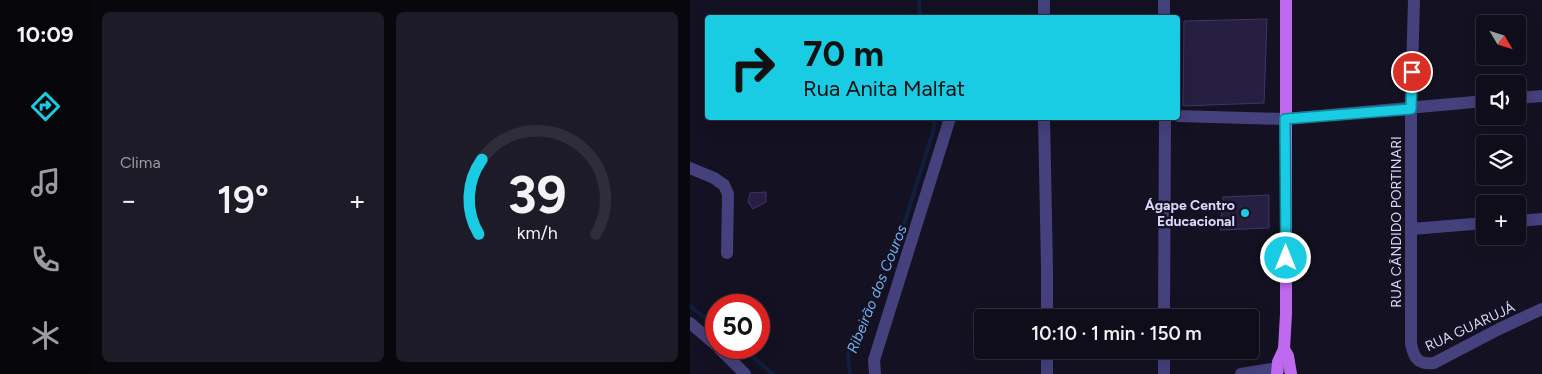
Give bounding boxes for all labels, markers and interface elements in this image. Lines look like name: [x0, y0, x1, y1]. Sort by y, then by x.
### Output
north arrow: [1476, 15, 1526, 65]
map controls: [1476, 15, 1526, 245]
text: 10:09: [16, 21, 74, 48]
text: 70 m: [803, 33, 884, 75]
icon: right: [720, 35, 785, 100]
pin: [1391, 51, 1433, 93]
icon: arrive: [1398, 58, 1426, 86]
text: Rua Anita Malfat: [803, 75, 965, 102]
button: sound: [1476, 75, 1526, 125]
icon: directions: [28, 89, 63, 124]
button: layers: [1476, 135, 1526, 185]
street label: RUA CÂNDIDO PORTINARI: [1388, 136, 1405, 308]
text: Clima: [120, 153, 161, 172]
text: 39: [507, 164, 567, 226]
icon: music: [28, 165, 63, 200]
text: 19°: [217, 177, 269, 223]
text: −: [120, 183, 137, 217]
text: +: [349, 183, 366, 217]
button: +: [1476, 195, 1526, 245]
place label: Ágape Centro Educacional: [1145, 197, 1235, 230]
marker: Ágape Centro Educacional: [1239, 207, 1251, 219]
text: km/h: [517, 222, 557, 243]
water label: Ribeirão dos Couros: [843, 222, 911, 356]
position arrow: [1259, 231, 1311, 283]
icon: phone: [28, 242, 63, 277]
speed limit sign: 50: [705, 294, 770, 359]
street label: RUA GUARUJÁ: [1422, 299, 1518, 355]
icon: climate: [28, 318, 63, 353]
text: 10:10 · 1 min · 150 m: [1031, 322, 1202, 345]

